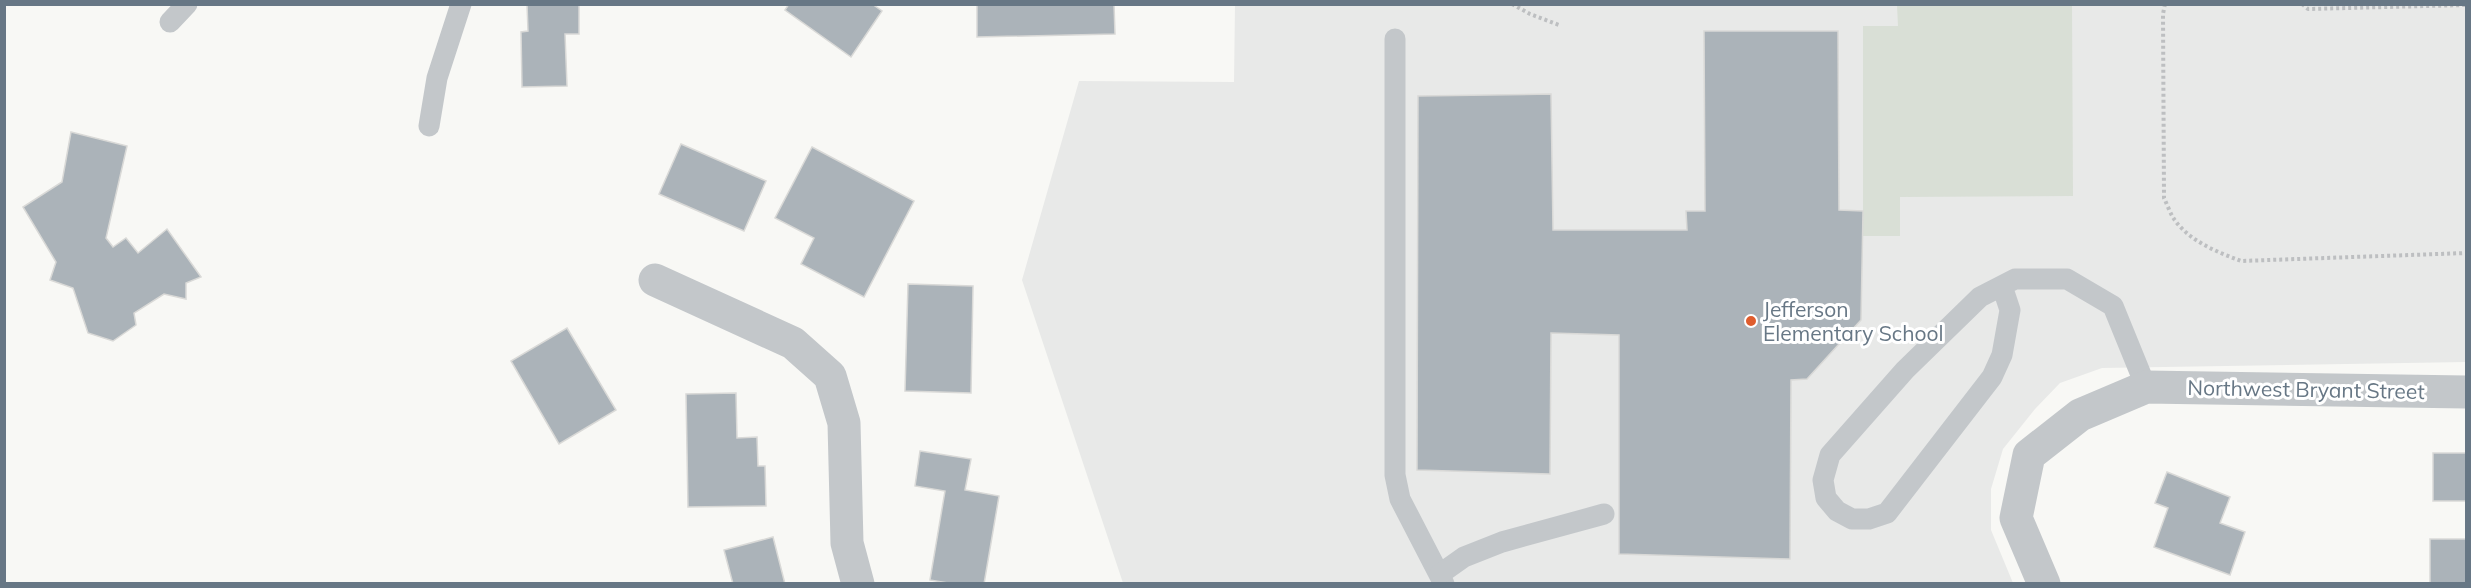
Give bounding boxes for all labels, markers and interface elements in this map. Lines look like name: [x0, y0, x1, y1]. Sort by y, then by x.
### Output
place label: Jefferson Elementary School: [1763, 296, 1944, 346]
marker: Jefferson Elementary School: [1744, 314, 1758, 328]
street label: Northwest Bryant Street: [2187, 374, 2425, 404]

